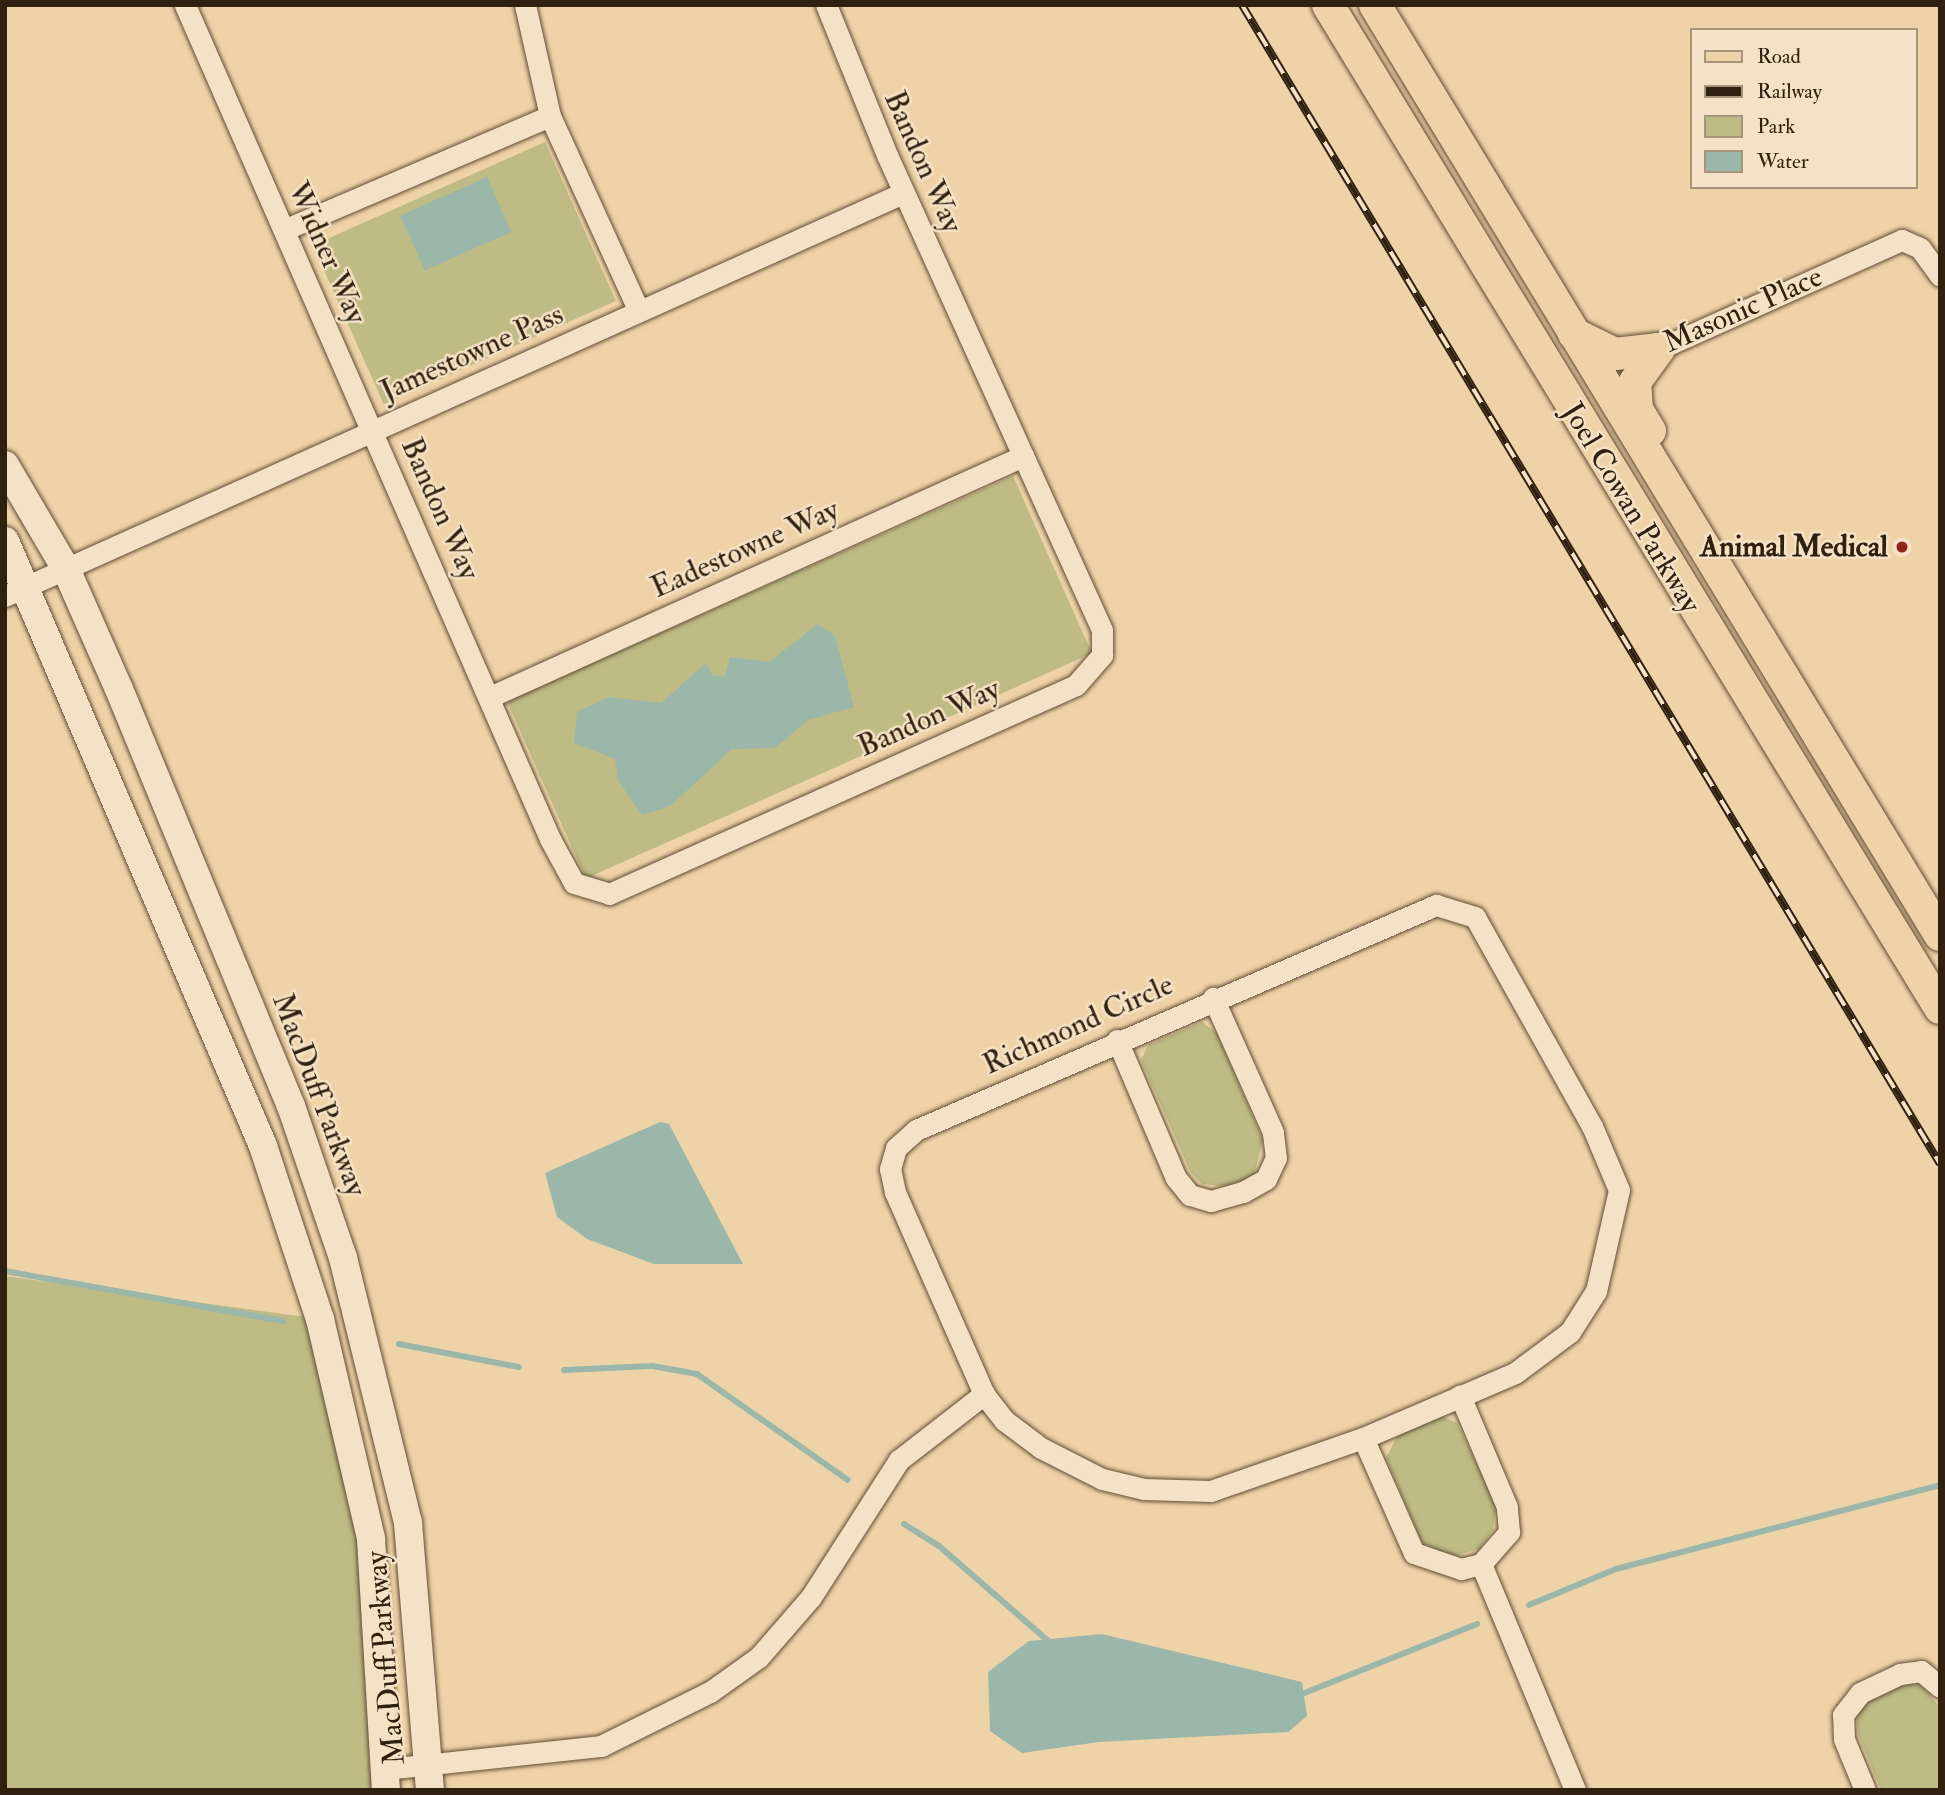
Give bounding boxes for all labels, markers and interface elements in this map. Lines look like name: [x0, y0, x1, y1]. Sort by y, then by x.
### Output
legend: [1689, 28, 1917, 189]
text: Road: [1757, 43, 1801, 70]
text: Railway: [1757, 78, 1822, 105]
street label: Bandon Way: [876, 85, 970, 239]
text: Park: [1757, 113, 1795, 140]
text: Water: [1757, 148, 1809, 175]
street label: Widner Way: [280, 176, 374, 330]
street label: Masonic Place: [1658, 259, 1828, 361]
street label: Jamestowne Pass: [375, 297, 569, 409]
street label: Joel Cowan Parkway: [1554, 396, 1708, 620]
street label: Bandon Way: [393, 432, 487, 586]
street label: Eadestowne Way: [646, 492, 844, 606]
place label: Animal Medical: [1700, 529, 1888, 565]
marker: Animal Medical: [1894, 539, 1910, 555]
street label: Bandon Way: [852, 671, 1006, 765]
street label: Richmond Circle: [977, 967, 1179, 1083]
street label: MacDuff Parkway: [264, 988, 374, 1202]
street label: MacDuff Parkway: [359, 1550, 413, 1766]

